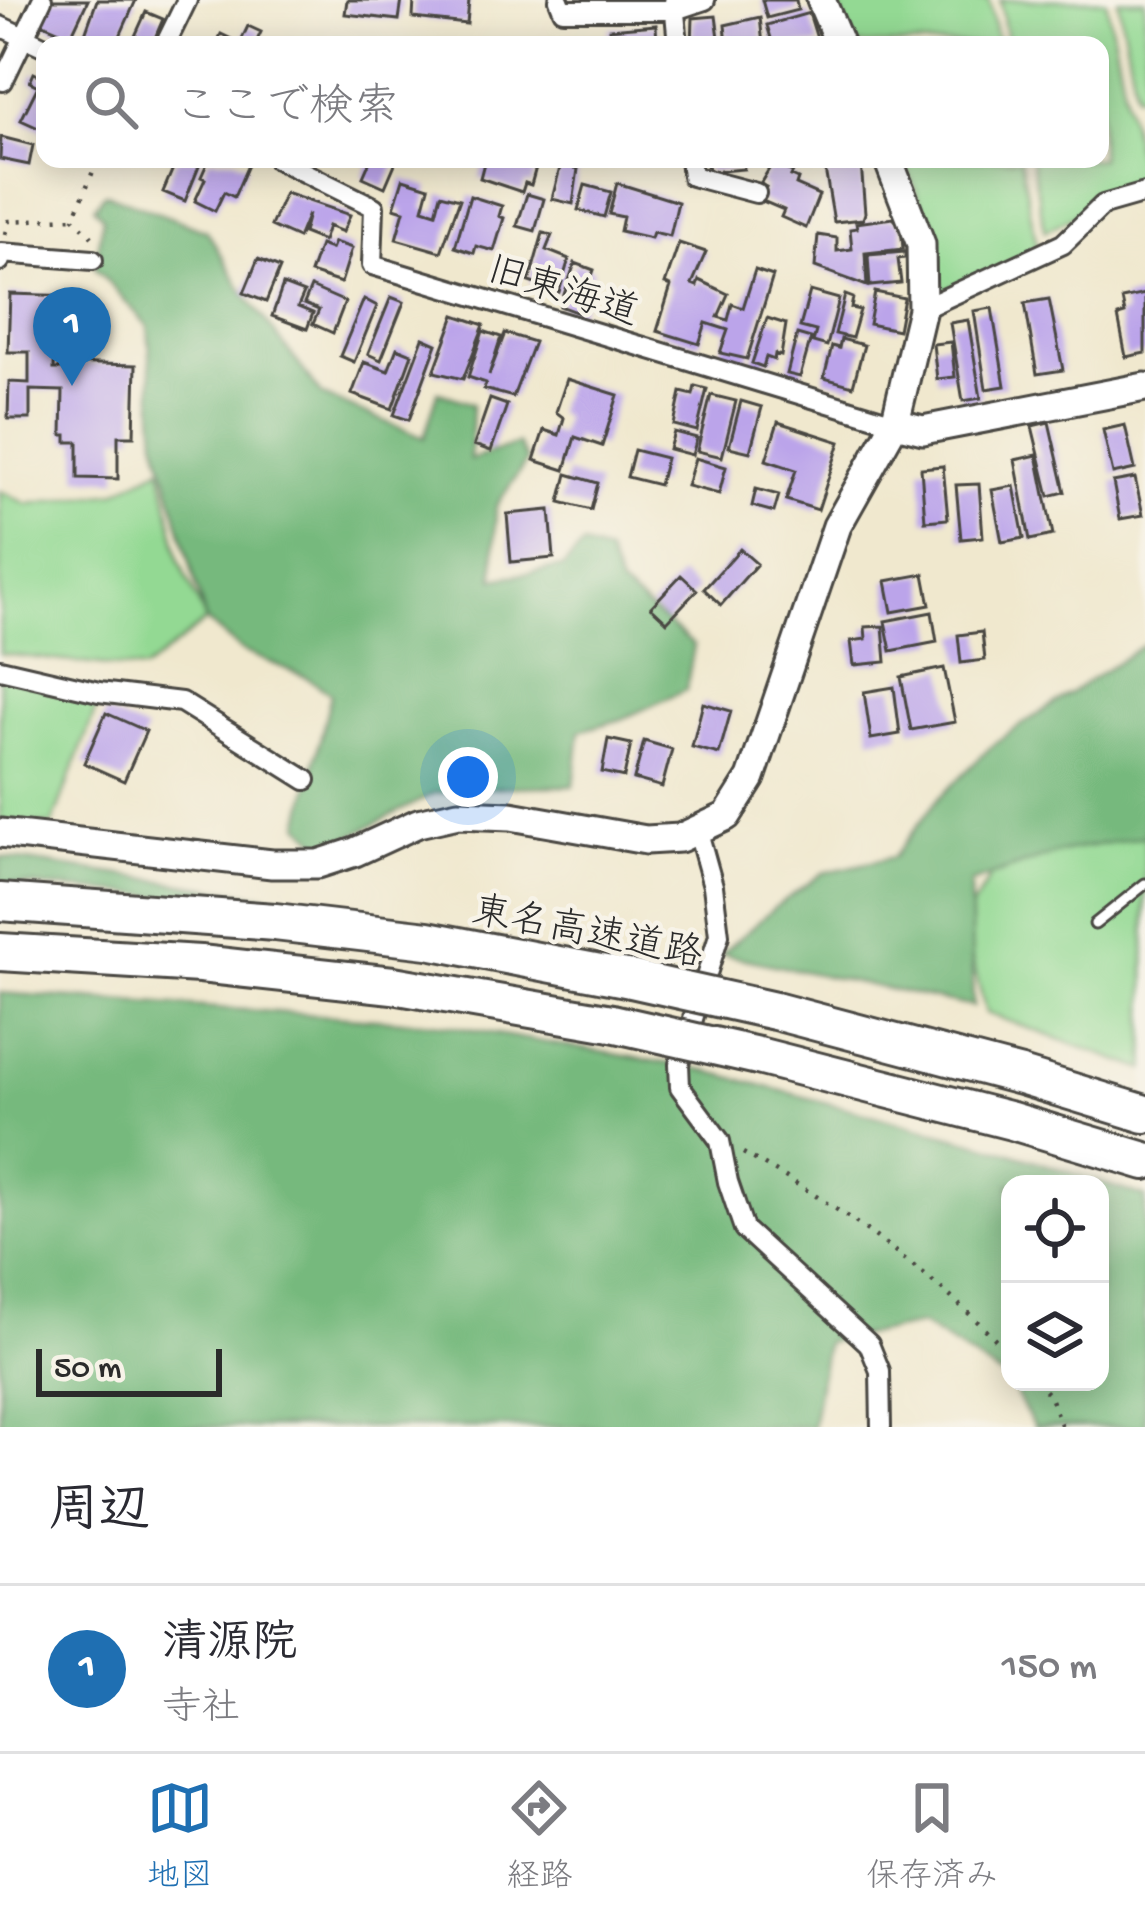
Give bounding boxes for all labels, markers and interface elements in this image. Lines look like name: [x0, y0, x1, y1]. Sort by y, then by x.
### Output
search box: [36, 36, 1109, 168]
icon: search: [78, 69, 144, 135]
text: ここで検索: [174, 84, 399, 137]
street label: 旧東海道: [481, 248, 644, 339]
pin: 1: [33, 287, 111, 386]
your location: [438, 747, 498, 807]
street label: 東名高速道路: [467, 889, 706, 981]
map controls: [1001, 1175, 1109, 1391]
button: locate: [1001, 1175, 1109, 1283]
button: layers: [1001, 1283, 1109, 1391]
scale bar: [36, 1343, 222, 1396]
text: 50 m: [54, 1351, 121, 1389]
text: 周辺: [48, 1485, 150, 1545]
text: 清源院: [162, 1620, 297, 1673]
text: 1: [79, 1646, 95, 1692]
text: 150 m: [1002, 1646, 1097, 1692]
text: 寺社: [162, 1688, 240, 1734]
tab: 地図: [147, 1775, 213, 1898]
tab: 経路: [506, 1775, 572, 1898]
tab: 保存済み: [866, 1775, 998, 1898]

